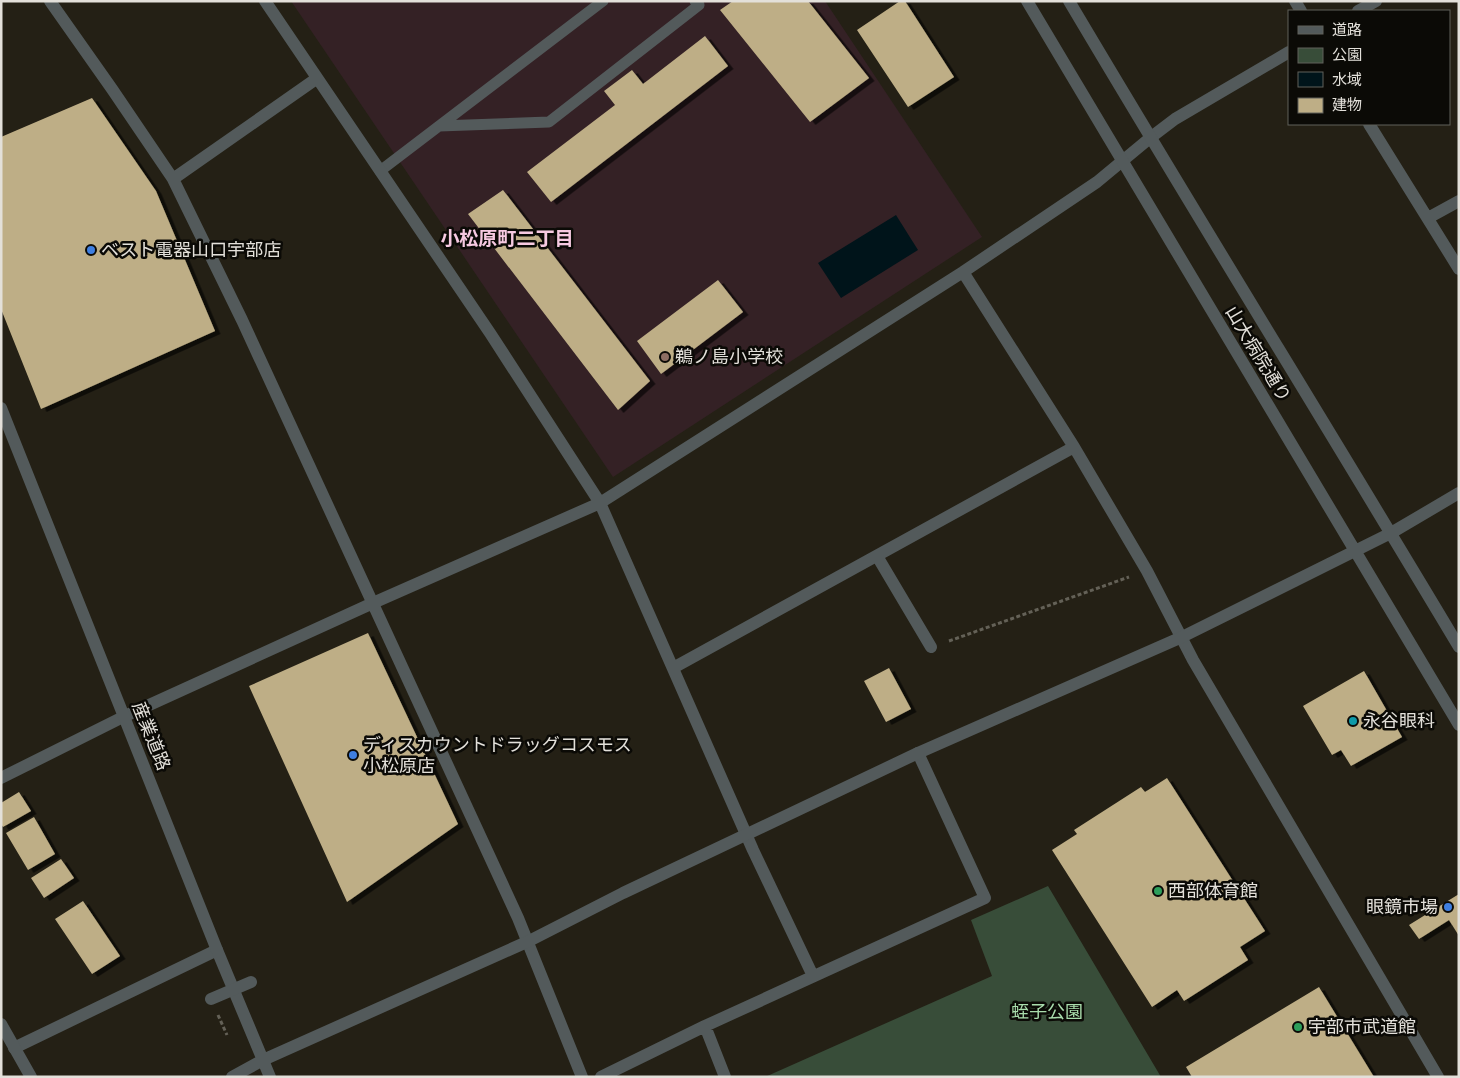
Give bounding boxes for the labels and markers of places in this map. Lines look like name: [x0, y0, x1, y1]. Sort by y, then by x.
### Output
place label: ベスト電器山口宇部店: [101, 237, 281, 261]
marker: ベスト電器山口宇部店: [85, 244, 97, 256]
place label: 鵜ノ島小学校: [675, 344, 783, 368]
marker: 鵜ノ島小学校: [659, 351, 671, 363]
place label: 永谷眼科: [1363, 708, 1435, 732]
marker: 永谷眼科: [1347, 715, 1359, 727]
place label: ディスカウントドラッグコスモス 小松原店: [363, 732, 632, 777]
marker: ディスカウントドラッグコスモス 小松原店: [347, 749, 359, 761]
place label: 西部体育館: [1168, 878, 1258, 902]
marker: 西部体育館: [1152, 885, 1164, 897]
place label: 眼鏡市場: [1366, 894, 1438, 918]
marker: 眼鏡市場: [1442, 901, 1454, 913]
place label: 宇部市武道館: [1308, 1014, 1416, 1038]
marker: 宇部市武道館: [1292, 1021, 1304, 1033]

